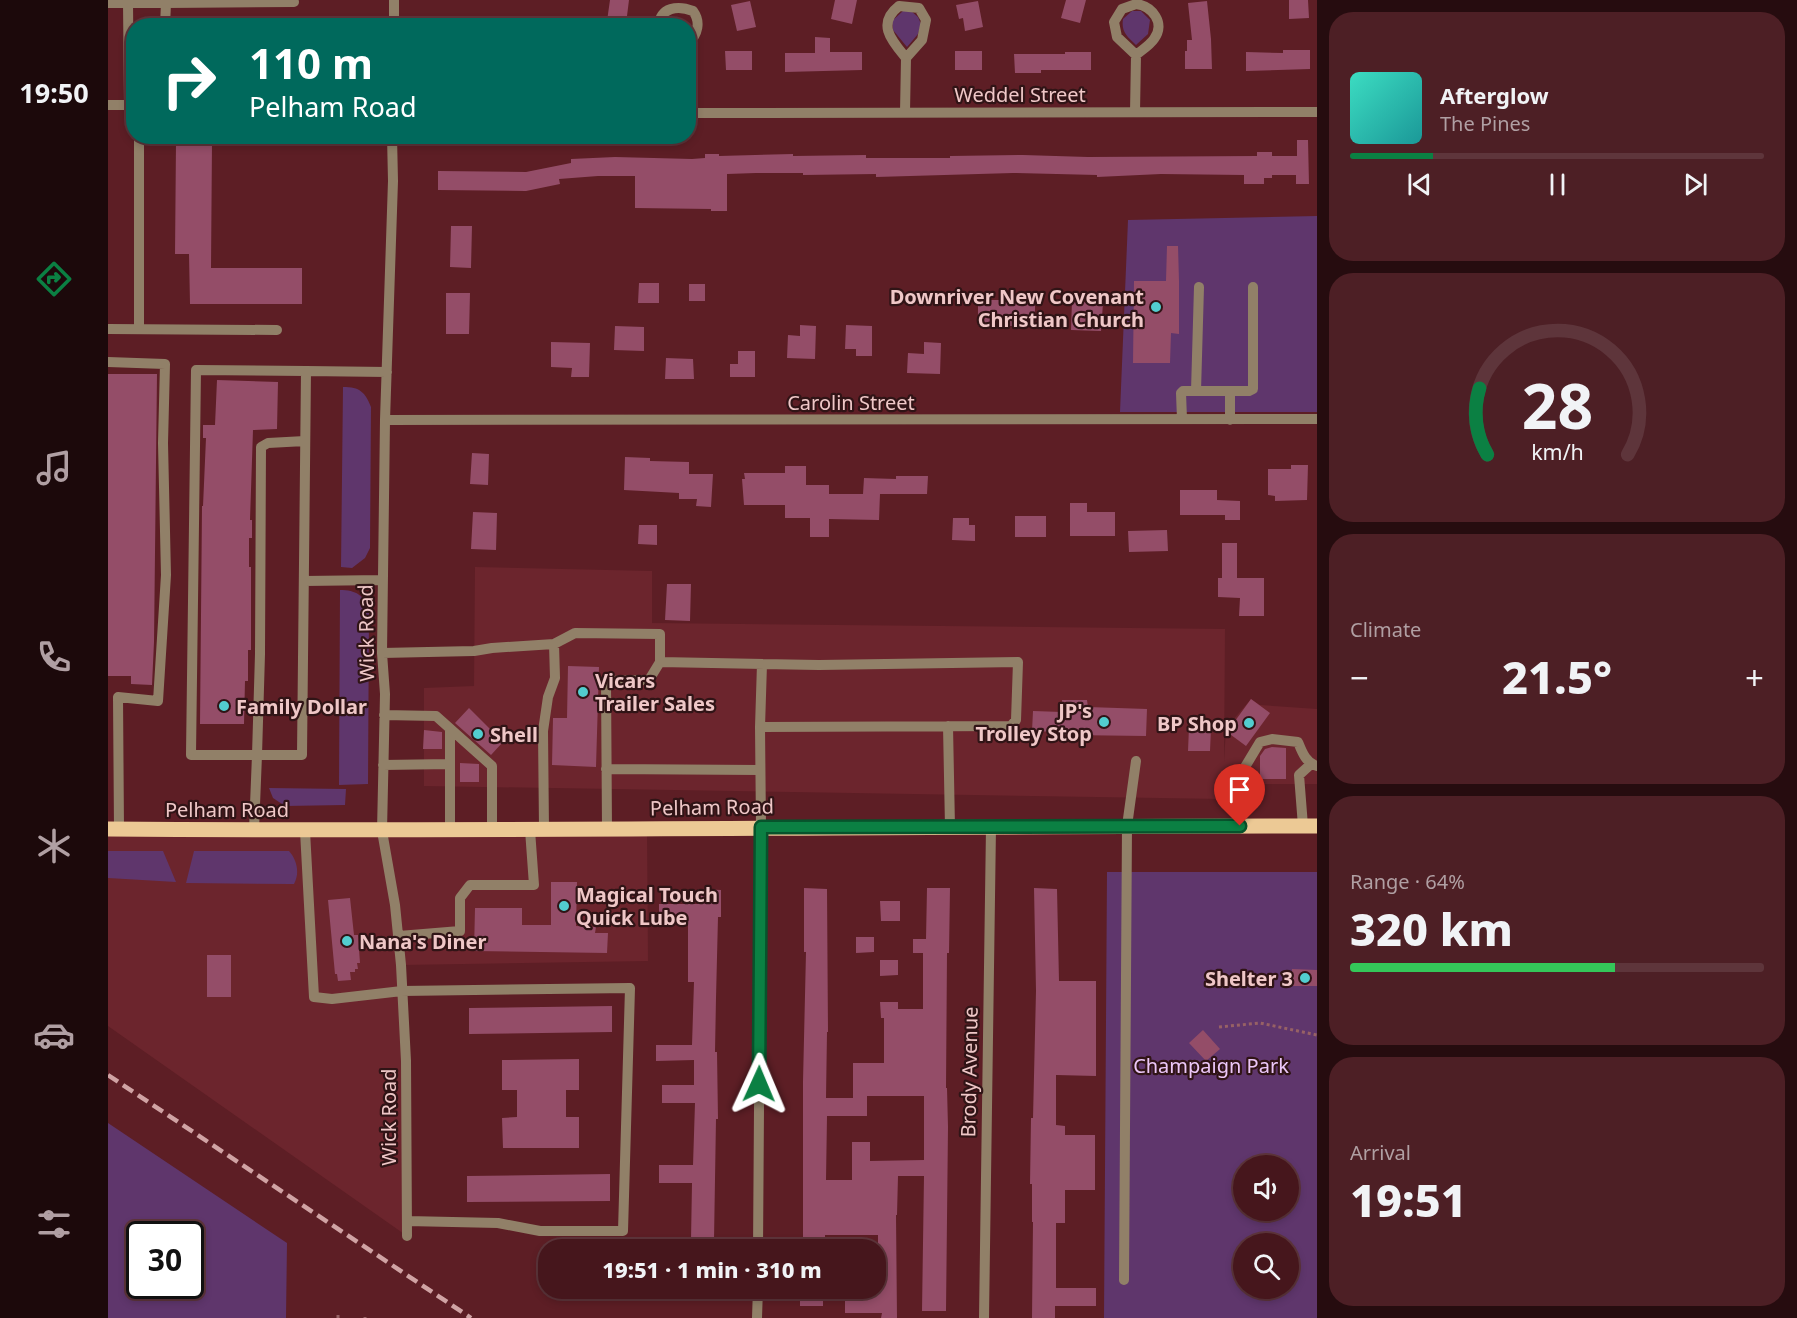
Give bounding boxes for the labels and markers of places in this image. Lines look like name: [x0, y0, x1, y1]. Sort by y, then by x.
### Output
place label: Downriver New Covenant Christian Church: [890, 283, 1144, 333]
marker: Downriver New Covenant Christian Church: [1149, 300, 1163, 314]
place label: Vicars Trailer Sales: [595, 667, 715, 717]
marker: Vicars Trailer Sales: [576, 685, 590, 699]
place label: Family Dollar: [236, 693, 367, 720]
place label: JP's Trolley Stop: [976, 697, 1092, 747]
marker: Family Dollar: [217, 699, 231, 713]
place label: BP Shop: [1157, 710, 1237, 737]
marker: JP's Trolley Stop: [1097, 715, 1111, 729]
marker: BP Shop: [1242, 716, 1256, 730]
place label: Shell: [490, 721, 538, 748]
marker: Shell: [471, 727, 485, 741]
pin: [1214, 764, 1265, 826]
place label: Magical Touch Quick Lube: [576, 881, 718, 931]
marker: Magical Touch Quick Lube: [557, 899, 571, 913]
place label: Nana's Diner: [359, 928, 487, 955]
marker: Nana's Diner: [340, 934, 354, 948]
place label: Shelter 3: [1205, 965, 1293, 992]
marker: Shelter 3: [1298, 971, 1312, 985]

